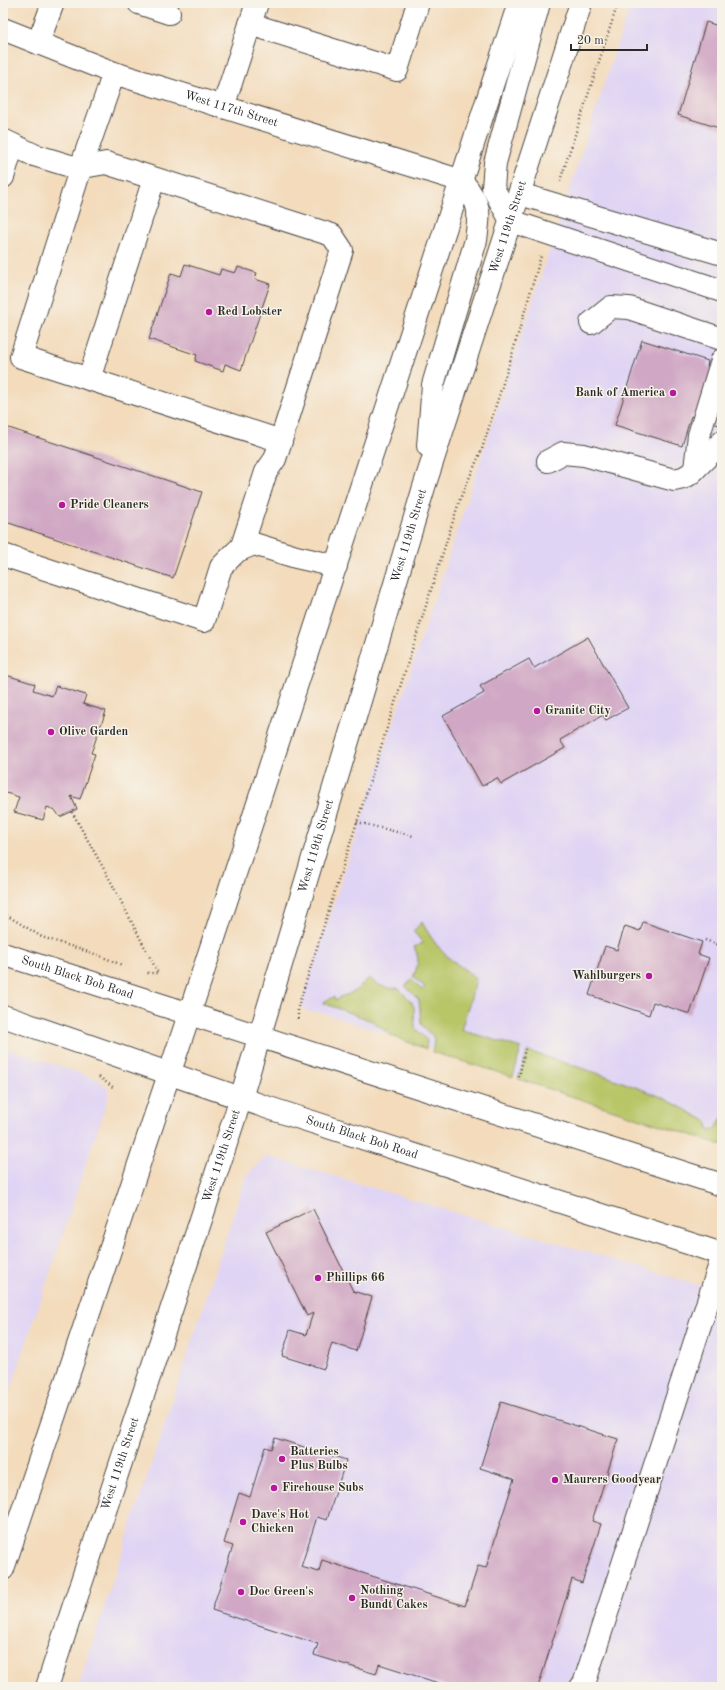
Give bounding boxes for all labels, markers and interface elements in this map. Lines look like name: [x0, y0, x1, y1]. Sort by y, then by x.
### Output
scale bar: [571, 26, 647, 52]
text: 20 m: [577, 35, 604, 47]
street label: West 117th Street: [183, 89, 279, 129]
street label: West 119th Street: [488, 179, 529, 275]
place label: Red Lobster: [217, 306, 282, 318]
marker: Red Lobster: [204, 307, 214, 317]
place label: Bank of America: [575, 387, 665, 399]
marker: Bank of America: [668, 388, 678, 398]
street label: West 119th Street: [390, 488, 429, 584]
place label: Pride Cleaners: [70, 499, 149, 511]
marker: Pride Cleaners: [57, 500, 67, 510]
place label: Granite City: [545, 705, 611, 717]
marker: Granite City: [532, 706, 542, 716]
place label: Olive Garden: [59, 726, 129, 738]
marker: Olive Garden: [46, 727, 56, 737]
street label: West 119th Street: [297, 798, 336, 894]
street label: South Black Bob Road: [20, 954, 135, 1001]
place label: Wahlburgers: [572, 970, 641, 982]
marker: Wahlburgers: [644, 971, 654, 981]
street label: West 119th Street: [201, 1108, 243, 1204]
street label: South Black Bob Road: [304, 1114, 419, 1162]
place label: Phillips 66: [326, 1272, 385, 1284]
marker: Phillips 66: [313, 1273, 323, 1283]
street label: West 119th Street: [100, 1416, 141, 1512]
place label: Batteries Plus Bulbs: [290, 1446, 348, 1472]
marker: Batteries Plus Bulbs: [277, 1454, 287, 1464]
place label: Maurers Goodyear: [563, 1474, 661, 1486]
marker: Maurers Goodyear: [550, 1475, 560, 1485]
place label: Firehouse Subs: [282, 1482, 364, 1494]
marker: Firehouse Subs: [269, 1483, 279, 1493]
place label: Dave's Hot Chicken: [251, 1509, 310, 1535]
marker: Dave's Hot Chicken: [238, 1517, 248, 1527]
place label: Nothing Bundt Cakes: [360, 1585, 428, 1611]
place label: Doc Green's: [249, 1586, 313, 1598]
marker: Doc Green's: [236, 1587, 246, 1597]
marker: Nothing Bundt Cakes: [347, 1593, 357, 1603]

